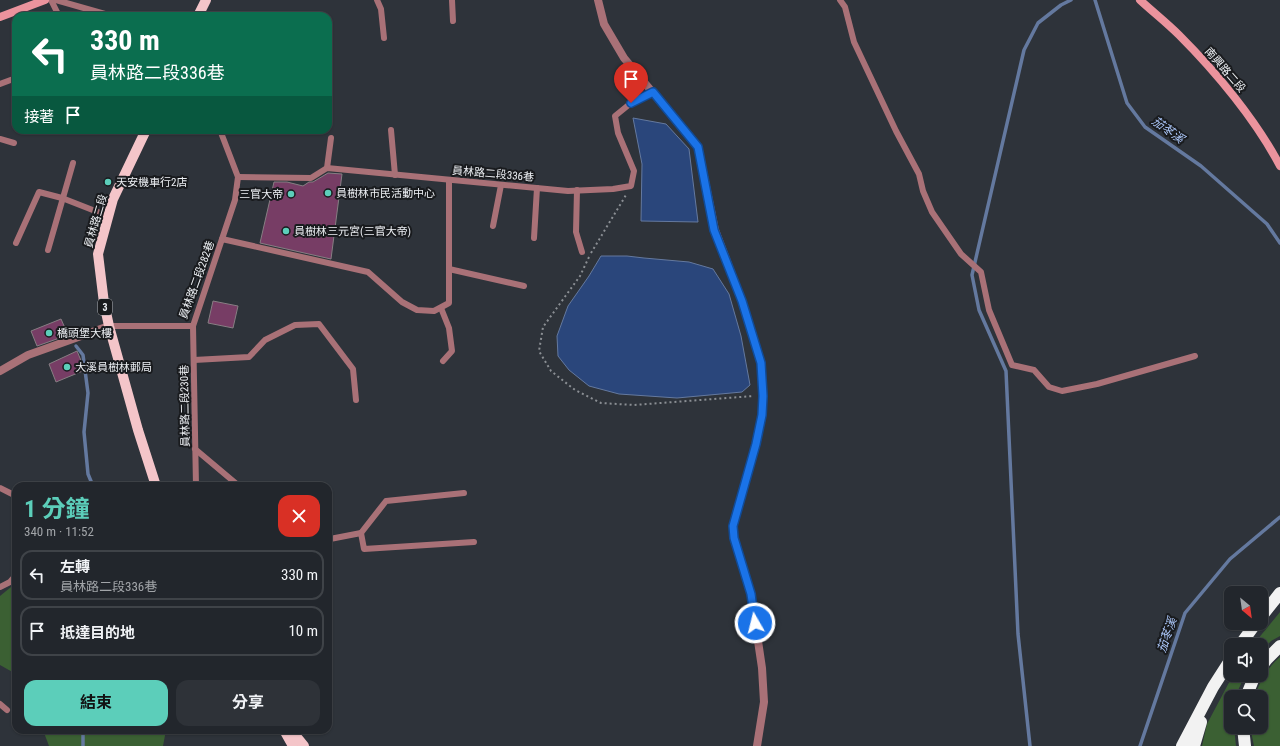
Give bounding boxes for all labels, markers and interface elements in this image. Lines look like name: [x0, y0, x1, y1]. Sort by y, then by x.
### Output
text: 330 m: [90, 24, 160, 57]
icon: left: [24, 28, 76, 80]
street label: 南興路二段: [1202, 45, 1248, 95]
text: 員林路二段336巷: [90, 62, 225, 83]
pin: [614, 62, 648, 103]
icon: arrive: [620, 68, 642, 90]
icon: arrive: [62, 104, 84, 126]
text: 接著: [24, 108, 54, 126]
water label: 茄苳溪: [1149, 114, 1188, 147]
street label: 員林路二段336巷: [451, 164, 535, 184]
place label: 天安機車行2店: [116, 176, 187, 189]
marker: 天安機車行2店: [103, 177, 113, 187]
place label: 員樹林市民活動中心: [336, 187, 435, 200]
place label: 三官大帝: [239, 188, 283, 201]
marker: 員樹林市民活動中心: [323, 188, 333, 198]
marker: 三官大帝: [286, 189, 296, 199]
street label: 員林路二段: [82, 193, 110, 249]
place label: 員樹林三元宮(三官大帝): [294, 225, 411, 238]
marker: 員樹林三元宮(三官大帝): [281, 226, 291, 236]
street label: 員林路二段282巷: [177, 239, 217, 321]
road number: 3: [98, 299, 112, 315]
place label: 橋頭堡大樓: [57, 327, 112, 340]
marker: 橋頭堡大樓: [44, 328, 54, 338]
place label: 大溪員樹林郵局: [75, 361, 152, 374]
marker: 大溪員樹林郵局: [62, 362, 72, 372]
street label: 員林路二段230巷: [178, 365, 192, 447]
text: 1 分鐘: [24, 495, 90, 523]
button: close: [278, 495, 320, 537]
text: 340 m · 11:52: [24, 524, 94, 539]
text: 左轉: [60, 558, 90, 576]
icon: left: [26, 564, 48, 586]
text: 330 m: [281, 566, 318, 584]
text: 員林路二段336巷: [60, 579, 157, 594]
north arrow: [1224, 586, 1268, 630]
map controls: [1224, 586, 1268, 734]
position arrow: [734, 602, 776, 644]
water label: 茄苳溪: [1155, 614, 1180, 654]
icon: arrive: [26, 620, 48, 642]
text: 10 m: [288, 622, 318, 640]
text: 抵達目的地: [60, 624, 135, 642]
button: sound: [1224, 638, 1268, 682]
button: 結束: [24, 680, 168, 726]
button: 分享: [176, 680, 320, 726]
button: search: [1224, 690, 1268, 734]

